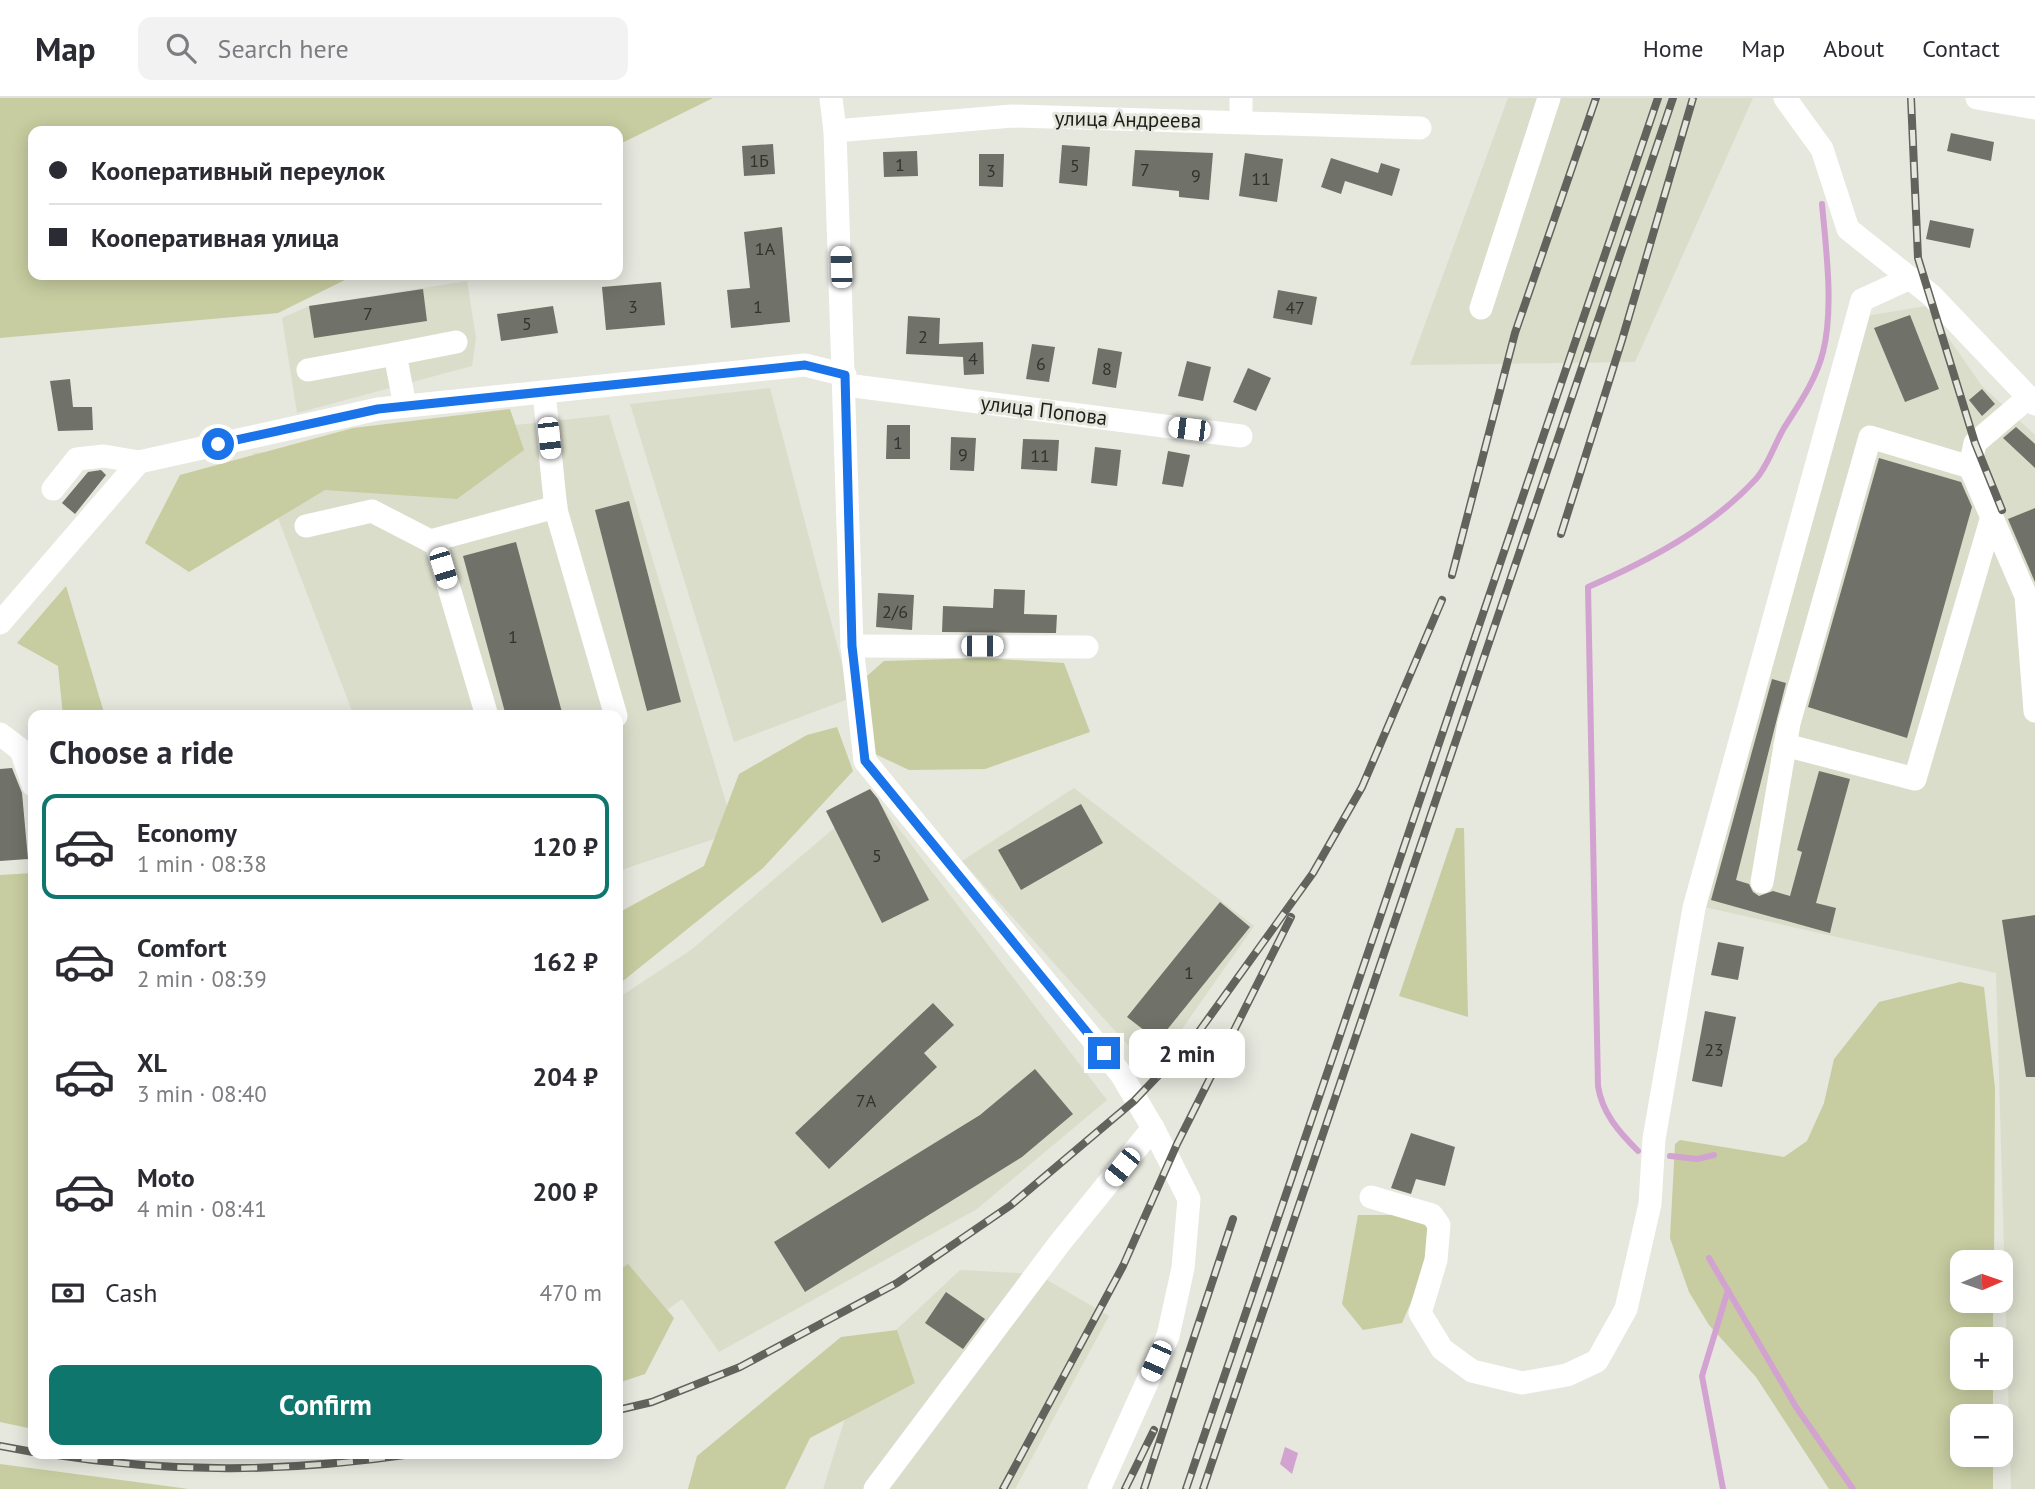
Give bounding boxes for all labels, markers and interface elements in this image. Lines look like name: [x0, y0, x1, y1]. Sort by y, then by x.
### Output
search box: [138, 17, 628, 80]
text: Map: [35, 27, 96, 70]
icon: search: [162, 29, 200, 67]
text: Search here: [218, 32, 349, 65]
text: Home: [1643, 33, 1703, 64]
text: Map: [1741, 33, 1785, 64]
text: About: [1823, 33, 1884, 64]
text: Contact: [1922, 33, 2000, 64]
street label: улица Андреева: [1054, 104, 1202, 134]
house number: 1Б: [749, 149, 769, 172]
house number: 1: [895, 153, 905, 176]
text: Кооперативный переулок: [91, 154, 385, 187]
house number: 5: [1070, 154, 1080, 177]
house number: 7: [1140, 158, 1150, 181]
house number: 3: [986, 159, 996, 182]
house number: 9: [1191, 164, 1201, 187]
house number: 11: [1251, 167, 1271, 190]
text: Кооперативная улица: [91, 221, 339, 254]
house number: 1А: [755, 237, 776, 260]
car: [830, 246, 853, 288]
house number: 3: [628, 295, 638, 318]
house number: 1: [753, 295, 763, 318]
house number: 47: [1285, 296, 1305, 319]
house number: 7: [363, 302, 373, 325]
house number: 5: [522, 312, 532, 335]
house number: 2: [918, 325, 928, 348]
house number: 4: [968, 347, 978, 370]
house number: 6: [1036, 352, 1046, 375]
house number: 8: [1102, 357, 1112, 380]
street label: улица Попова: [979, 389, 1109, 431]
car: [537, 416, 562, 460]
car: [1167, 416, 1212, 442]
route start: [202, 428, 234, 460]
house number: 1: [893, 431, 903, 454]
house number: 9: [958, 443, 968, 466]
house number: 11: [1030, 444, 1050, 467]
car: [427, 545, 460, 591]
house number: 2/6: [882, 600, 908, 623]
house number: 1: [508, 625, 518, 648]
car: [962, 636, 1004, 657]
text: Choose a ride: [49, 731, 234, 773]
icon: car: [53, 815, 116, 878]
text: Economy: [137, 816, 237, 849]
text: 120 ₽: [532, 830, 598, 863]
house number: 5: [872, 844, 882, 867]
text: 1 min · 08:38: [137, 849, 267, 878]
icon: car: [53, 930, 116, 993]
text: Comfort: [137, 931, 227, 964]
text: 162 ₽: [532, 945, 598, 978]
house number: 1: [1184, 961, 1194, 984]
text: 2 min · 08:39: [137, 964, 267, 993]
callout: 2 min: [1128, 1028, 1244, 1077]
route end: [1088, 1037, 1120, 1069]
house number: 23: [1704, 1038, 1724, 1061]
text: 2 min: [1159, 1039, 1215, 1068]
icon: car: [53, 1045, 116, 1108]
text: XL: [137, 1046, 167, 1079]
text: 204 ₽: [532, 1060, 598, 1093]
text: 3 min · 08:40: [137, 1079, 267, 1108]
house number: 7А: [856, 1089, 877, 1112]
car: [1101, 1144, 1144, 1190]
icon: car: [53, 1160, 116, 1223]
text: Moto: [137, 1161, 195, 1194]
text: 200 ₽: [532, 1175, 598, 1208]
text: 4 min · 08:41: [137, 1194, 267, 1223]
north arrow: [1950, 1250, 2012, 1312]
map controls: [1950, 1250, 2013, 1467]
icon: cash: [49, 1274, 87, 1312]
text: Cash: [105, 1276, 157, 1309]
text: 470 m: [540, 1278, 602, 1307]
button: +: [1950, 1327, 2013, 1390]
car: [1138, 1338, 1175, 1384]
button: Confirm: [49, 1365, 602, 1445]
button: −: [1950, 1404, 2013, 1467]

